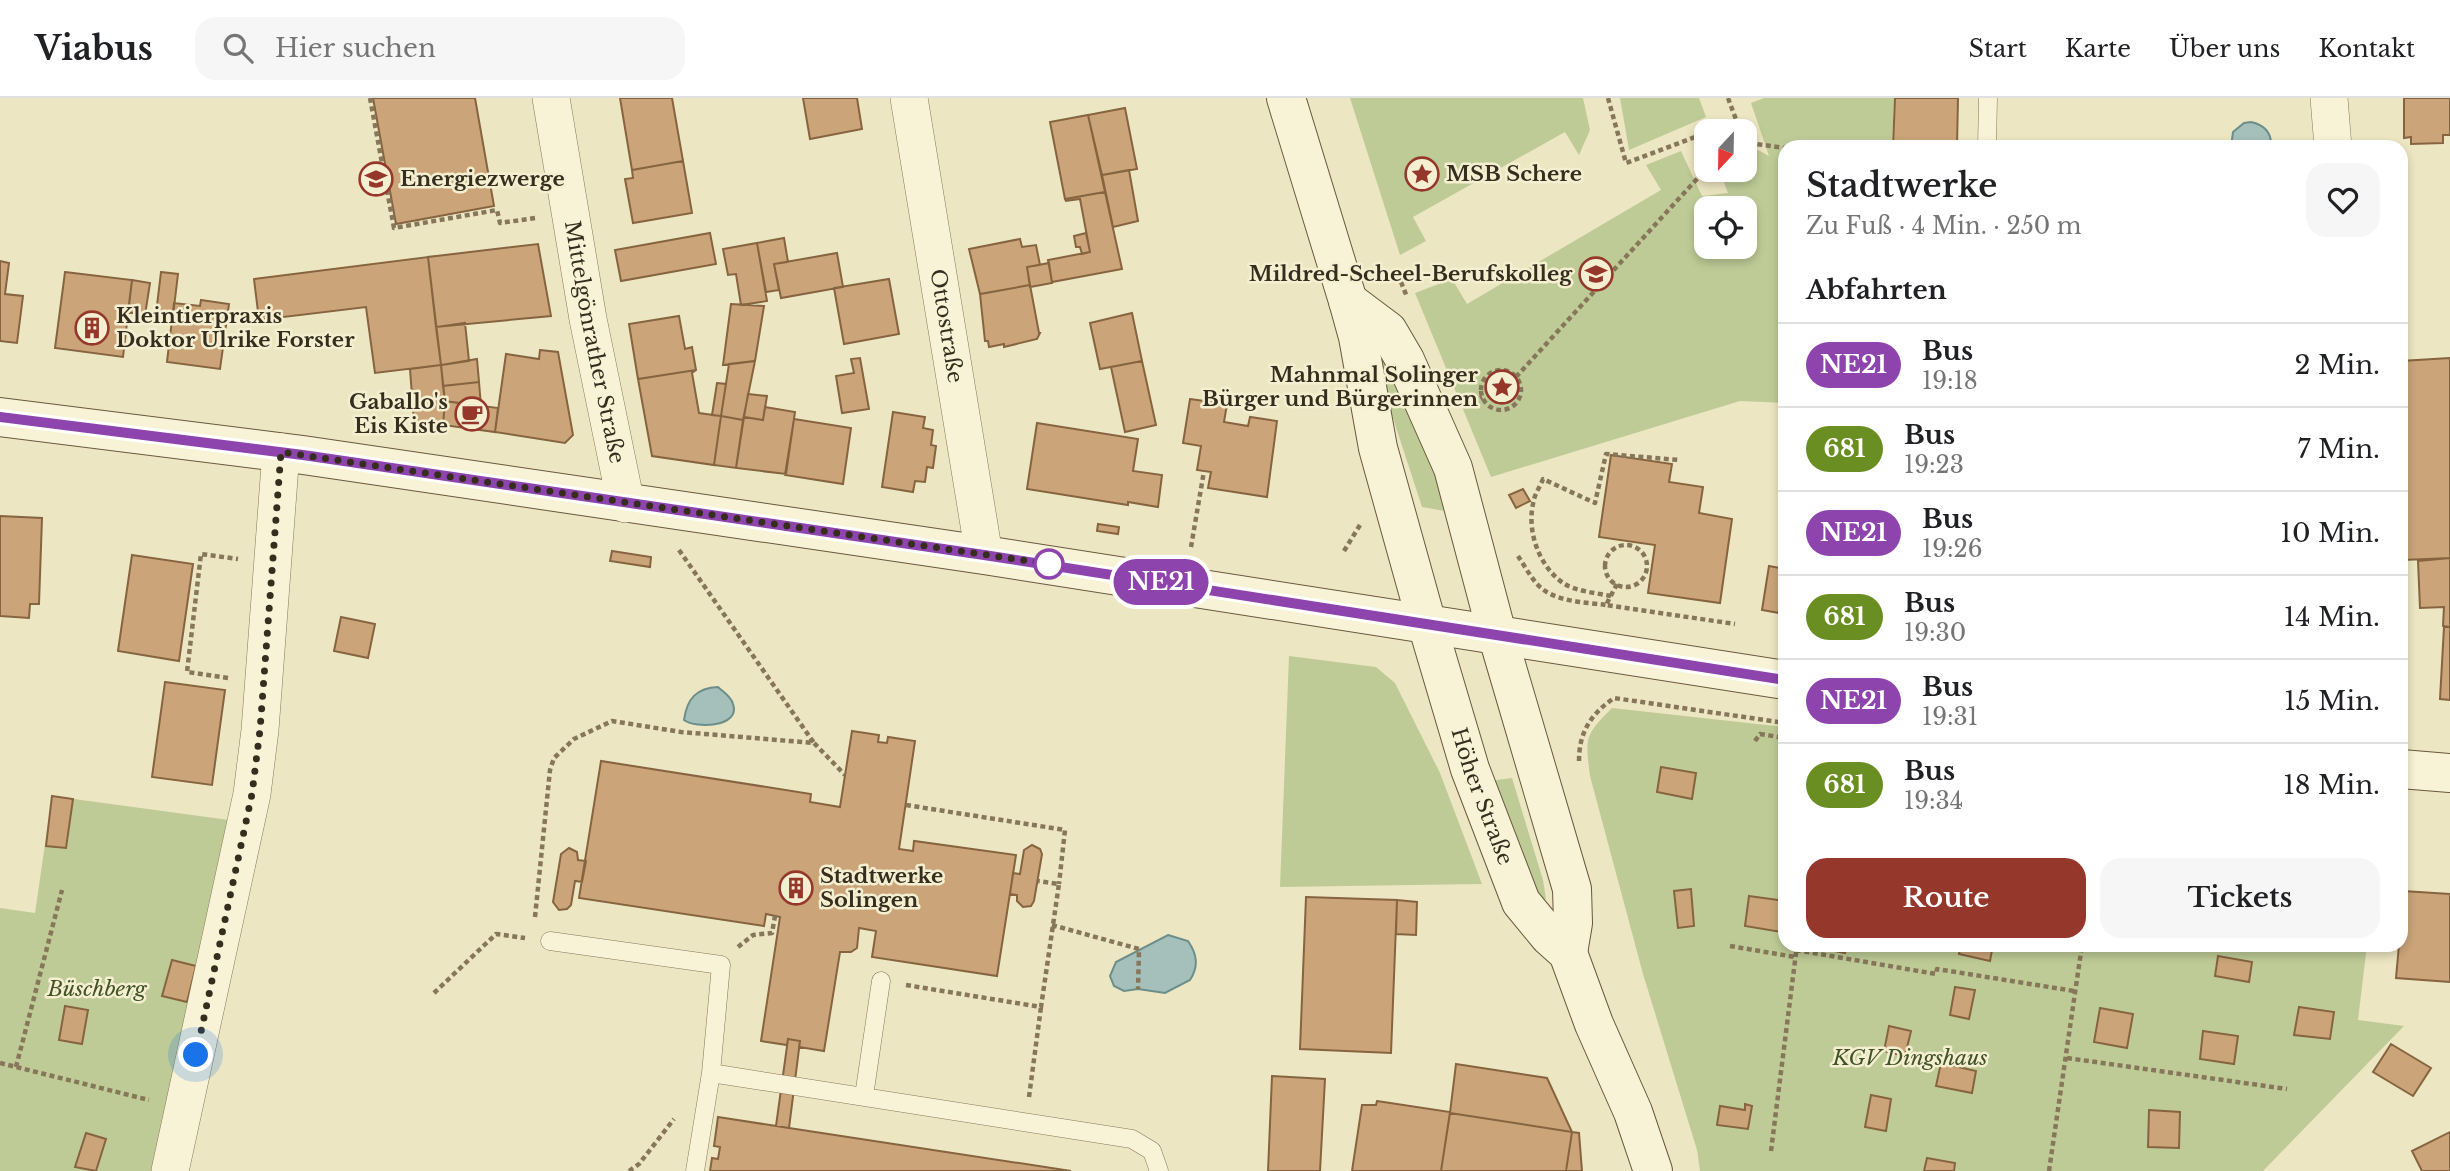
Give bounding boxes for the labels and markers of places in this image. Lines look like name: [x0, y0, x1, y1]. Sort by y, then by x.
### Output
place icon: MSB Schere: [1403, 155, 1441, 193]
school or university icon: Energiezwerge: [357, 160, 395, 198]
place label: MSB Schere: [1446, 161, 1582, 187]
place label: Energiezwerge: [400, 166, 565, 192]
school or university icon: Mildred-Scheel-Berufskolleg: [1577, 255, 1615, 293]
place label: Mildred-Scheel-Berufskolleg: [1249, 261, 1573, 287]
place label: Kleintierpraxis Doktor Ulrike Forster: [116, 303, 355, 353]
building icon: Kleintierpraxis Doktor Ulrike Forster: [73, 309, 111, 347]
place label: Mahnmal Solinger Bürger und Bürgerinnen: [1202, 362, 1479, 412]
place icon: Mahnmal Solinger Bürger und Bürgerinnen: [1483, 368, 1521, 406]
place label: Gaballo's Eis Kiste: [349, 389, 448, 439]
cafe icon: Gaballo's Eis Kiste: [453, 395, 491, 433]
unlabelled marker: [1034, 549, 1064, 579]
place label: Stadtwerke Solingen: [820, 863, 943, 913]
building icon: Stadtwerke Solingen: [777, 869, 815, 907]

